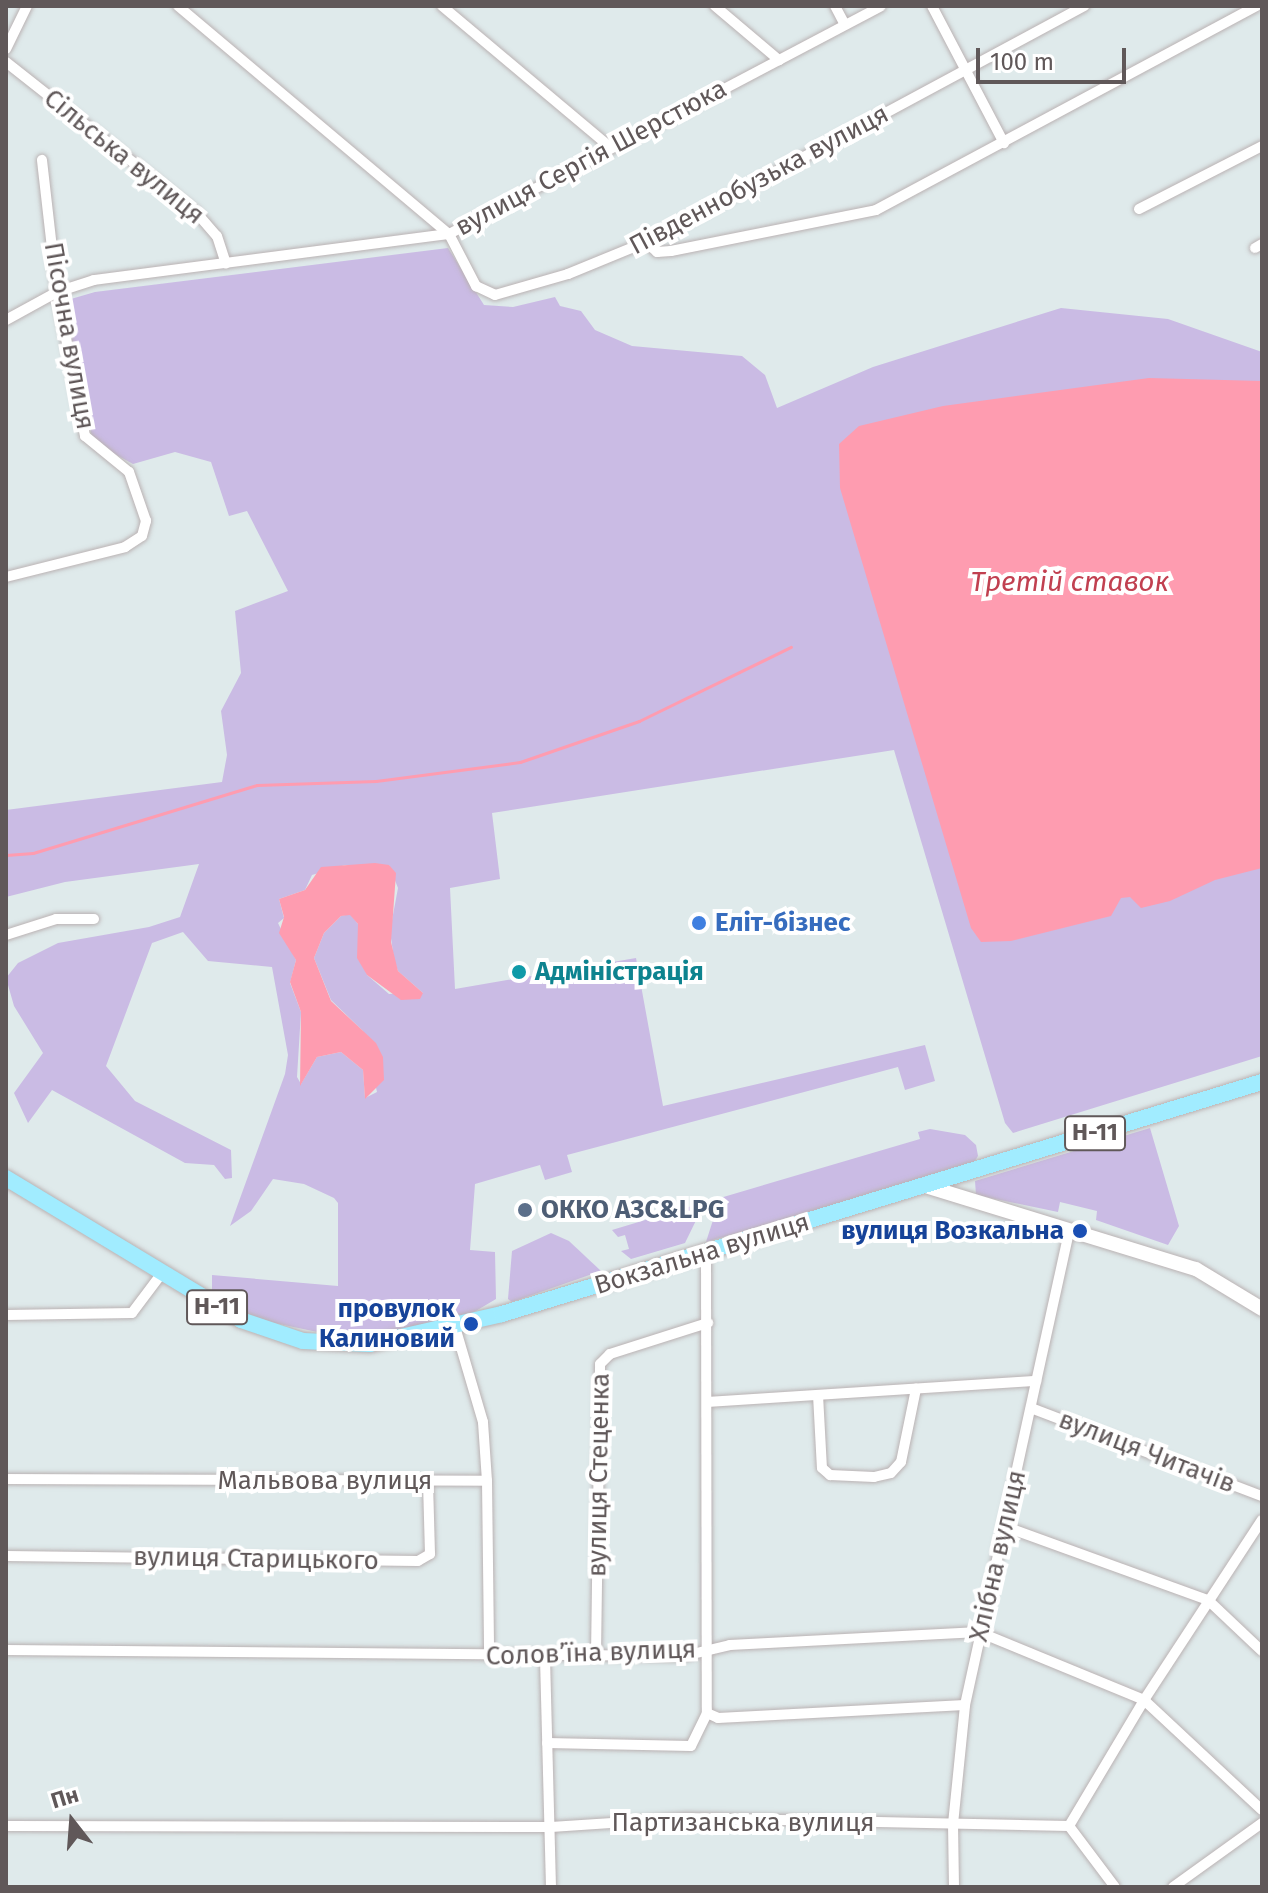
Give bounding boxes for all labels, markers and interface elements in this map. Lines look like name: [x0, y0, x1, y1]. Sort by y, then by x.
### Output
scale bar: [980, 32, 1130, 82]
text: 100 m: [990, 48, 1054, 76]
street label: вулиця Сергія Шерстюка: [450, 73, 732, 243]
street label: Сільська вулиця: [38, 83, 210, 231]
street label: Південнобузька вулиця: [624, 98, 894, 262]
street label: Пісочна вулиця: [37, 240, 101, 432]
water label: Третій ставок: [971, 565, 1169, 599]
place label: Еліт-бізнес: [715, 907, 850, 939]
marker: Еліт-бізнес: [690, 914, 708, 932]
place label: Адміністрація: [535, 956, 704, 988]
marker: Адміністрація: [510, 963, 528, 981]
road number: Н-11: [1063, 1113, 1127, 1153]
place label: ОККО АЗС&LPG: [541, 1194, 724, 1226]
marker: ОККО АЗС&LPG: [516, 1201, 534, 1219]
street label: Вокзальна вулиця: [591, 1206, 813, 1302]
place label: вулиця Возкальна: [841, 1215, 1064, 1247]
marker: вулиця Возкальна: [1071, 1222, 1089, 1240]
road number: Н-11: [185, 1287, 249, 1327]
place label: провулок Калиновий: [319, 1293, 455, 1354]
marker: провулок Калиновий: [462, 1315, 480, 1333]
street label: вулиця Стеценка: [582, 1373, 616, 1577]
street label: вулиця Читачів: [1054, 1404, 1240, 1500]
street label: Мальвова вулиця: [218, 1465, 432, 1497]
street label: Хлібна вулиця: [963, 1467, 1033, 1645]
street label: вулиця Старицького: [133, 1541, 379, 1577]
street label: Соловʼїна вулиця: [485, 1634, 697, 1672]
north arrow: [32, 1781, 112, 1861]
text: Пн: [48, 1781, 82, 1815]
street label: Партизанська вулиця: [611, 1807, 875, 1839]

